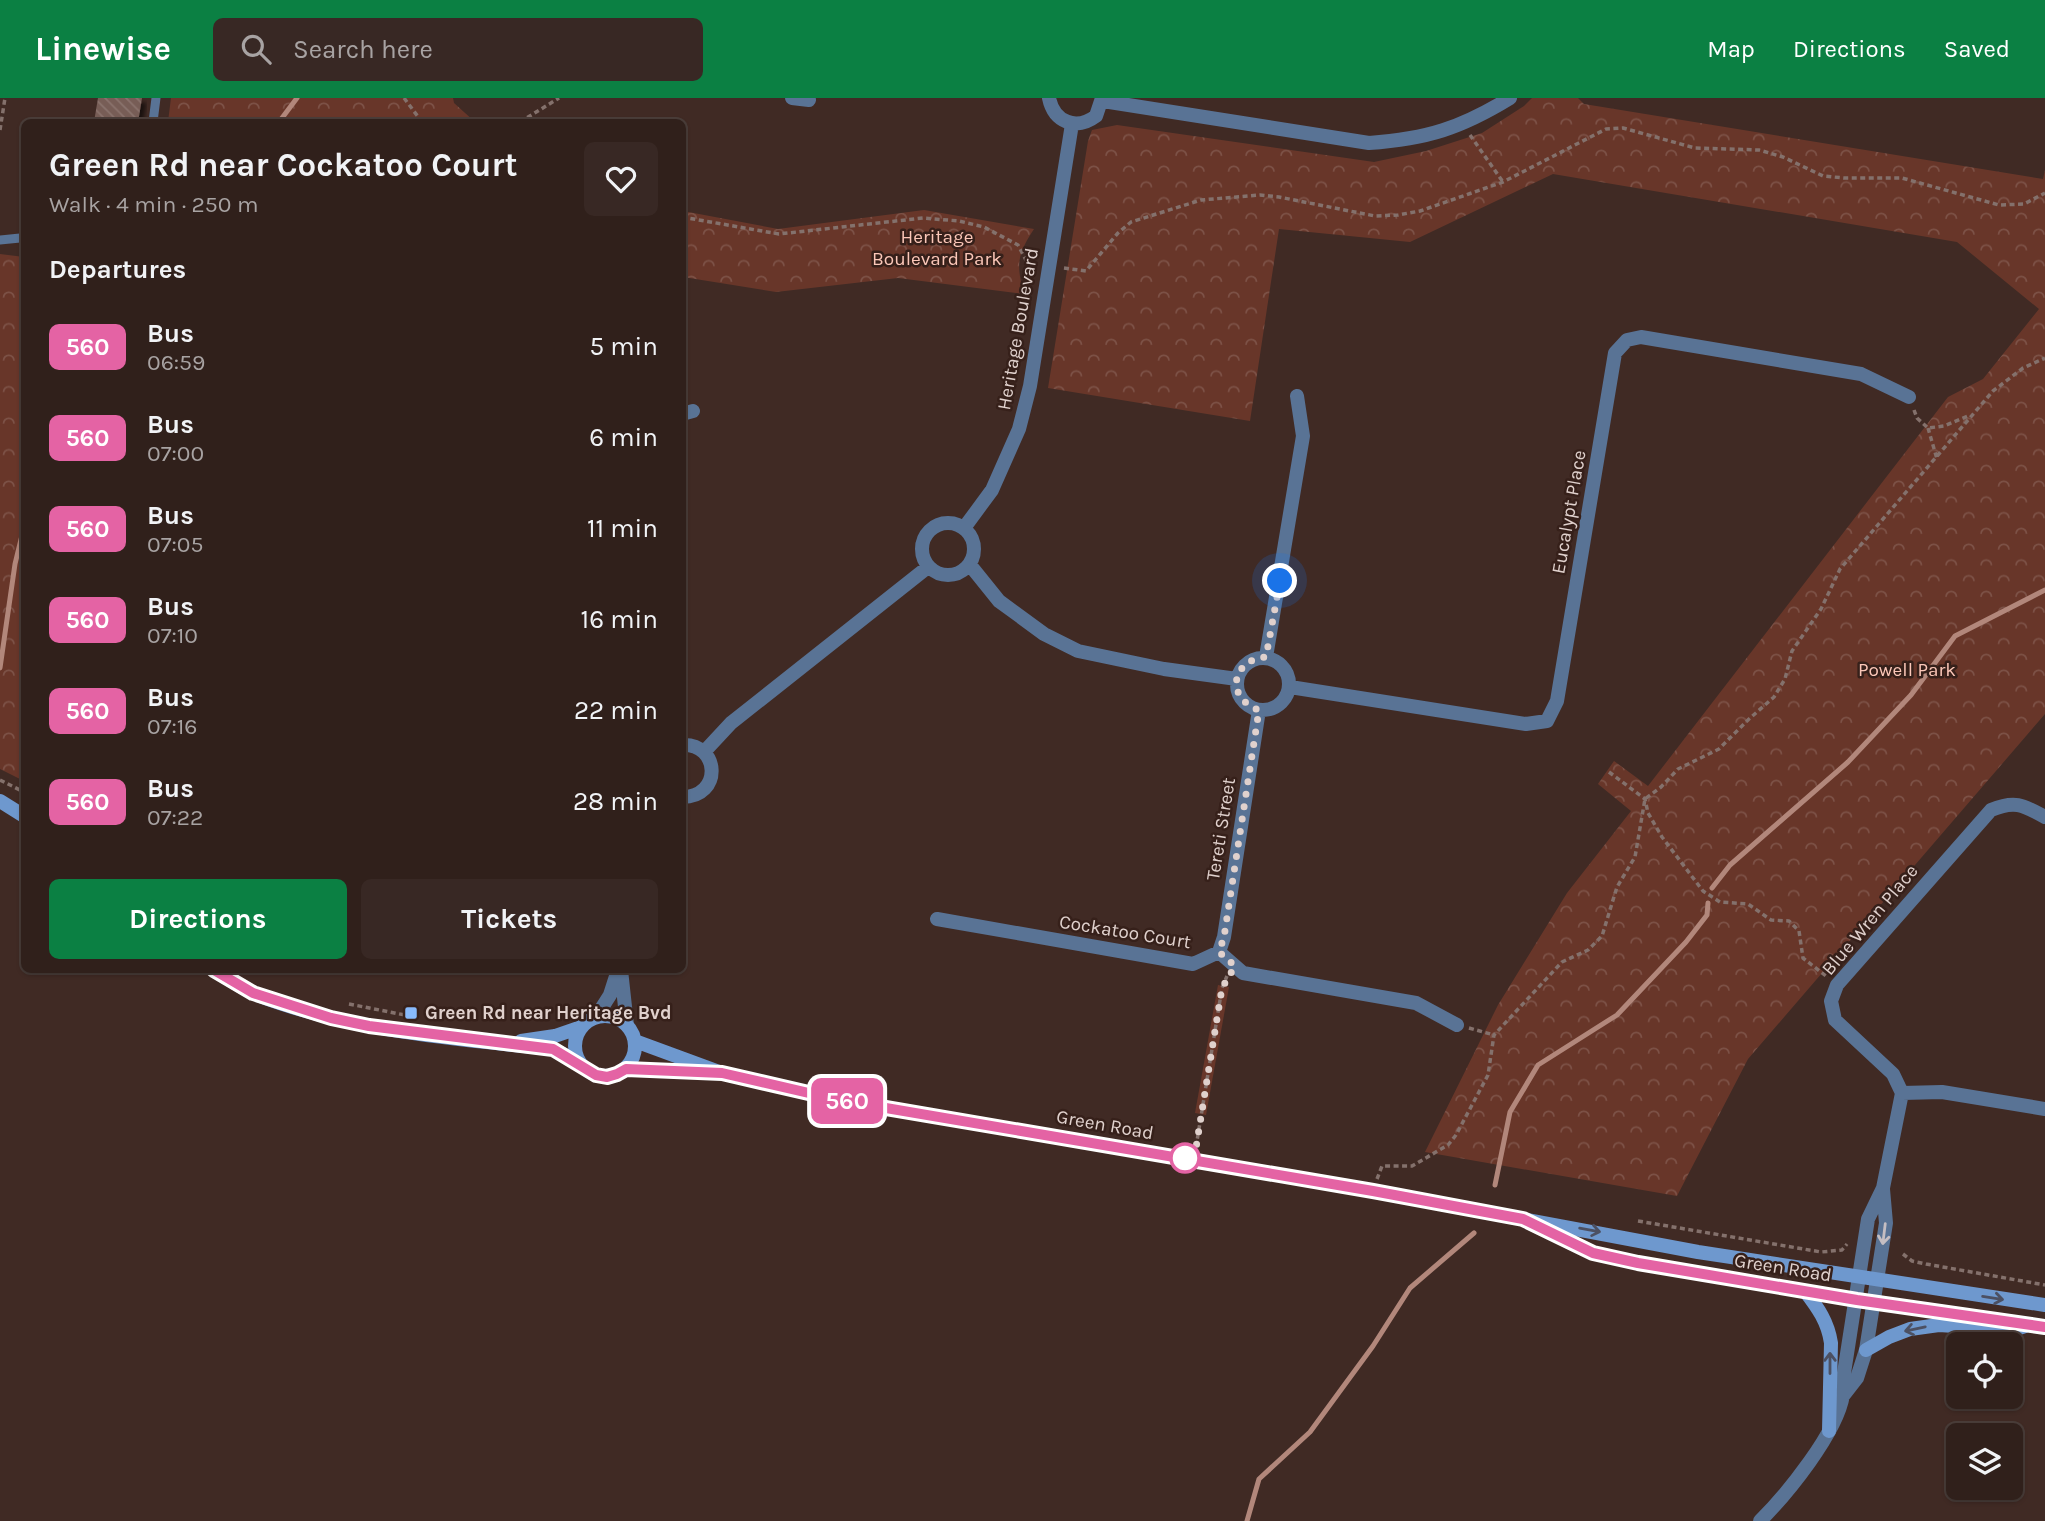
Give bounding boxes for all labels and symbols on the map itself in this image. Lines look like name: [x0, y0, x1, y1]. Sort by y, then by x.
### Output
park label: Heritage Boulevard Park: [872, 226, 1002, 270]
street label: Heritage Boulevard: [993, 246, 1043, 412]
street label: Eucalypt Place: [1547, 448, 1591, 576]
your location: [1262, 563, 1297, 598]
park label: Powell Park: [1858, 659, 1956, 681]
street label: Tereti Street: [1202, 776, 1240, 882]
street label: Blue Wren Place: [1817, 860, 1923, 980]
street label: Cockatoo Court: [1058, 911, 1192, 953]
place label: Green Rd near Heritage Bvd: [425, 1002, 672, 1024]
marker: Green Rd near Heritage Bvd: [403, 1005, 419, 1021]
line badge: 560: [807, 1078, 887, 1124]
street label: Green Road: [1055, 1106, 1155, 1144]
unlabelled marker: [1170, 1143, 1200, 1173]
one-way arrow: [1877, 1222, 1890, 1245]
one-way arrow: [1578, 1224, 1601, 1238]
street label: Green Road: [1733, 1249, 1833, 1287]
one-way arrow: [1982, 1291, 2004, 1304]
one-way arrow: [1904, 1323, 1927, 1337]
one-way arrow: [1824, 1352, 1837, 1375]

